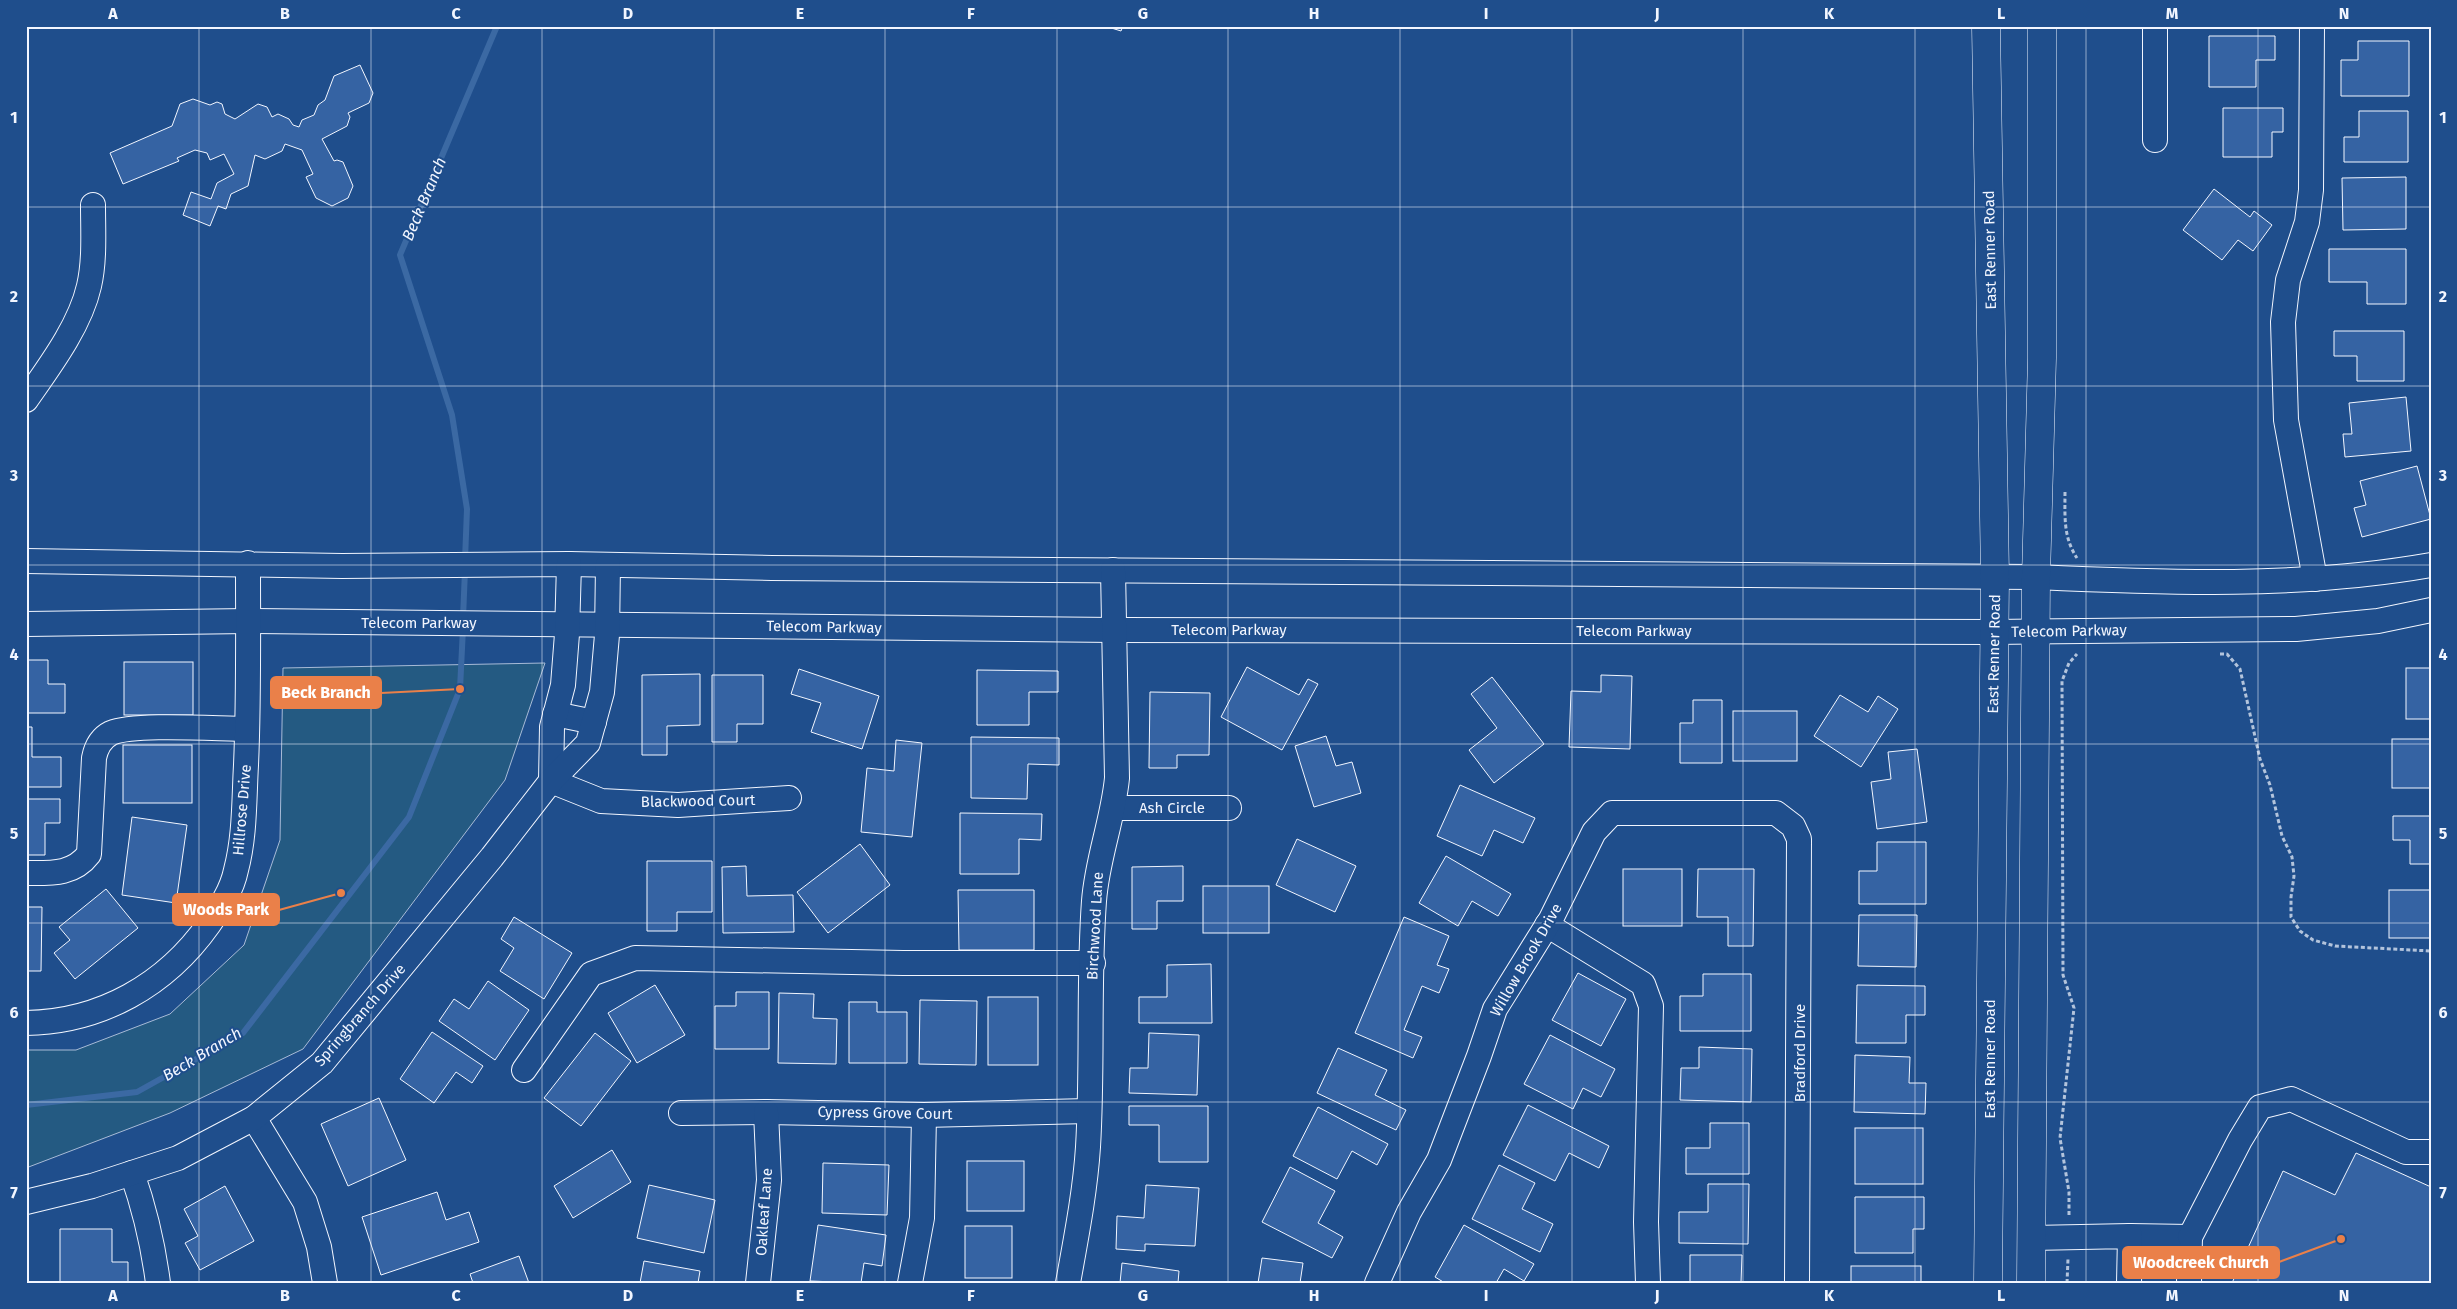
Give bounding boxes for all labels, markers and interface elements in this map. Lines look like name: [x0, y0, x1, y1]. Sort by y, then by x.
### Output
text: A: [107, 4, 118, 23]
text: B: [280, 4, 290, 23]
text: C: [451, 4, 461, 23]
text: D: [623, 4, 633, 23]
text: E: [796, 4, 804, 23]
text: F: [967, 4, 975, 23]
text: G: [1138, 4, 1148, 23]
text: H: [1309, 4, 1319, 23]
text: I: [1484, 4, 1488, 23]
text: J: [1653, 4, 1660, 23]
text: K: [1824, 4, 1835, 23]
text: L: [1997, 4, 2005, 23]
text: M: [2166, 4, 2179, 23]
text: N: [2339, 4, 2349, 23]
text: 1: [10, 108, 18, 127]
text: 1: [2439, 108, 2447, 127]
water label: Beck Branch: [398, 154, 450, 244]
street label: East Renner Road: [1980, 190, 2000, 310]
text: 2: [10, 287, 18, 306]
text: 2: [2439, 287, 2447, 306]
text: 3: [9, 466, 18, 485]
text: 3: [2438, 466, 2447, 485]
street label: East Renner Road: [1984, 594, 2004, 714]
street label: Telecom Parkway: [361, 614, 477, 632]
street label: Telecom Parkway: [766, 617, 882, 637]
street label: Telecom Parkway: [1171, 621, 1287, 639]
street label: Telecom Parkway: [2011, 621, 2127, 641]
street label: Telecom Parkway: [1576, 622, 1692, 640]
text: 4: [9, 645, 19, 664]
text: 4: [2438, 645, 2448, 664]
callout: Beck Branch: [271, 677, 381, 708]
text: Beck Branch: [281, 683, 371, 702]
street label: Hillrose Drive: [229, 764, 255, 856]
street label: Blackwood Court: [641, 791, 756, 811]
street label: Ash Circle: [1139, 799, 1205, 817]
text: 5: [10, 824, 19, 843]
text: 5: [2439, 824, 2448, 843]
street label: Birchwood Lane: [1083, 871, 1107, 981]
callout: Woods Park: [173, 894, 279, 925]
text: Woods Park: [183, 900, 269, 919]
street label: Willow Brook Drive: [1486, 900, 1566, 1020]
street label: Springbranch Drive: [311, 960, 409, 1070]
street label: East Renner Road: [1981, 999, 1999, 1119]
text: 6: [9, 1003, 19, 1022]
text: 6: [2438, 1003, 2448, 1022]
street label: Bradford Drive: [1791, 1004, 1809, 1102]
water label: Beck Branch: [159, 1023, 245, 1085]
street label: Cypress Grove Court: [817, 1103, 953, 1123]
street label: Oakleaf Lane: [752, 1167, 776, 1257]
text: 7: [10, 1183, 18, 1202]
text: 7: [2439, 1183, 2447, 1202]
callout: Woodcreek Church: [2123, 1247, 2279, 1278]
text: Woodcreek Church: [2133, 1253, 2269, 1272]
text: A: [107, 1286, 118, 1305]
text: B: [280, 1286, 290, 1305]
text: C: [451, 1286, 461, 1305]
text: D: [623, 1286, 633, 1305]
text: E: [796, 1286, 804, 1305]
text: F: [967, 1286, 975, 1305]
text: G: [1138, 1286, 1148, 1305]
text: H: [1309, 1286, 1319, 1305]
text: I: [1484, 1286, 1488, 1305]
text: J: [1653, 1286, 1660, 1305]
text: K: [1824, 1286, 1835, 1305]
text: L: [1997, 1286, 2005, 1305]
text: M: [2166, 1286, 2179, 1305]
text: N: [2339, 1286, 2349, 1305]

